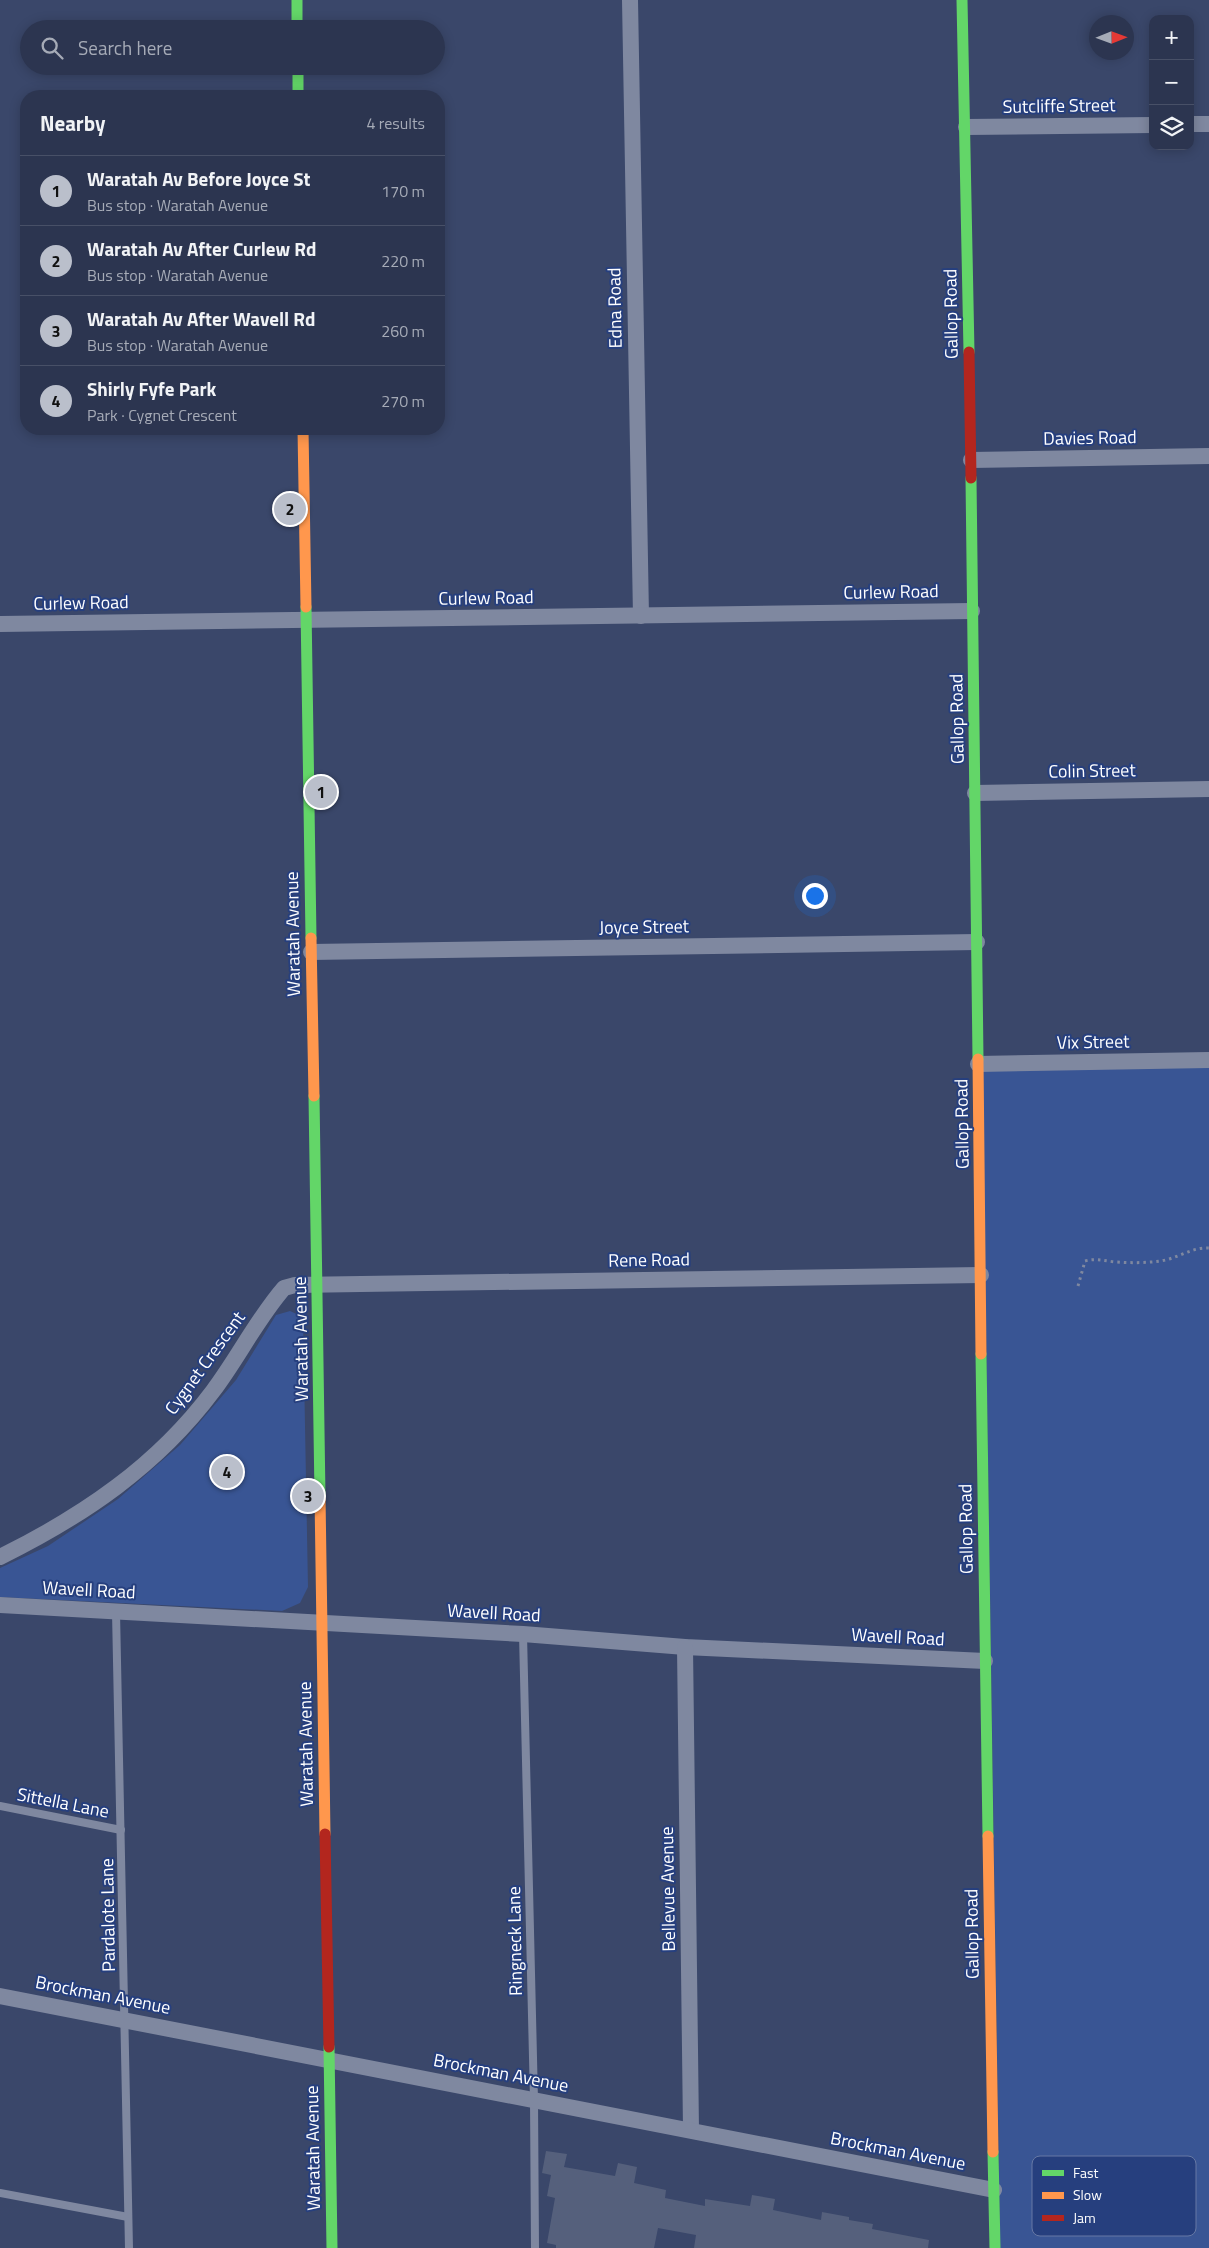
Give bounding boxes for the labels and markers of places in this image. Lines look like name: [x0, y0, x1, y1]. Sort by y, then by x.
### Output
pin: 2: [274, 490, 306, 528]
pin: 1: [305, 773, 337, 811]
pin: 4: [211, 1453, 243, 1491]
pin: 3: [292, 1477, 324, 1515]

